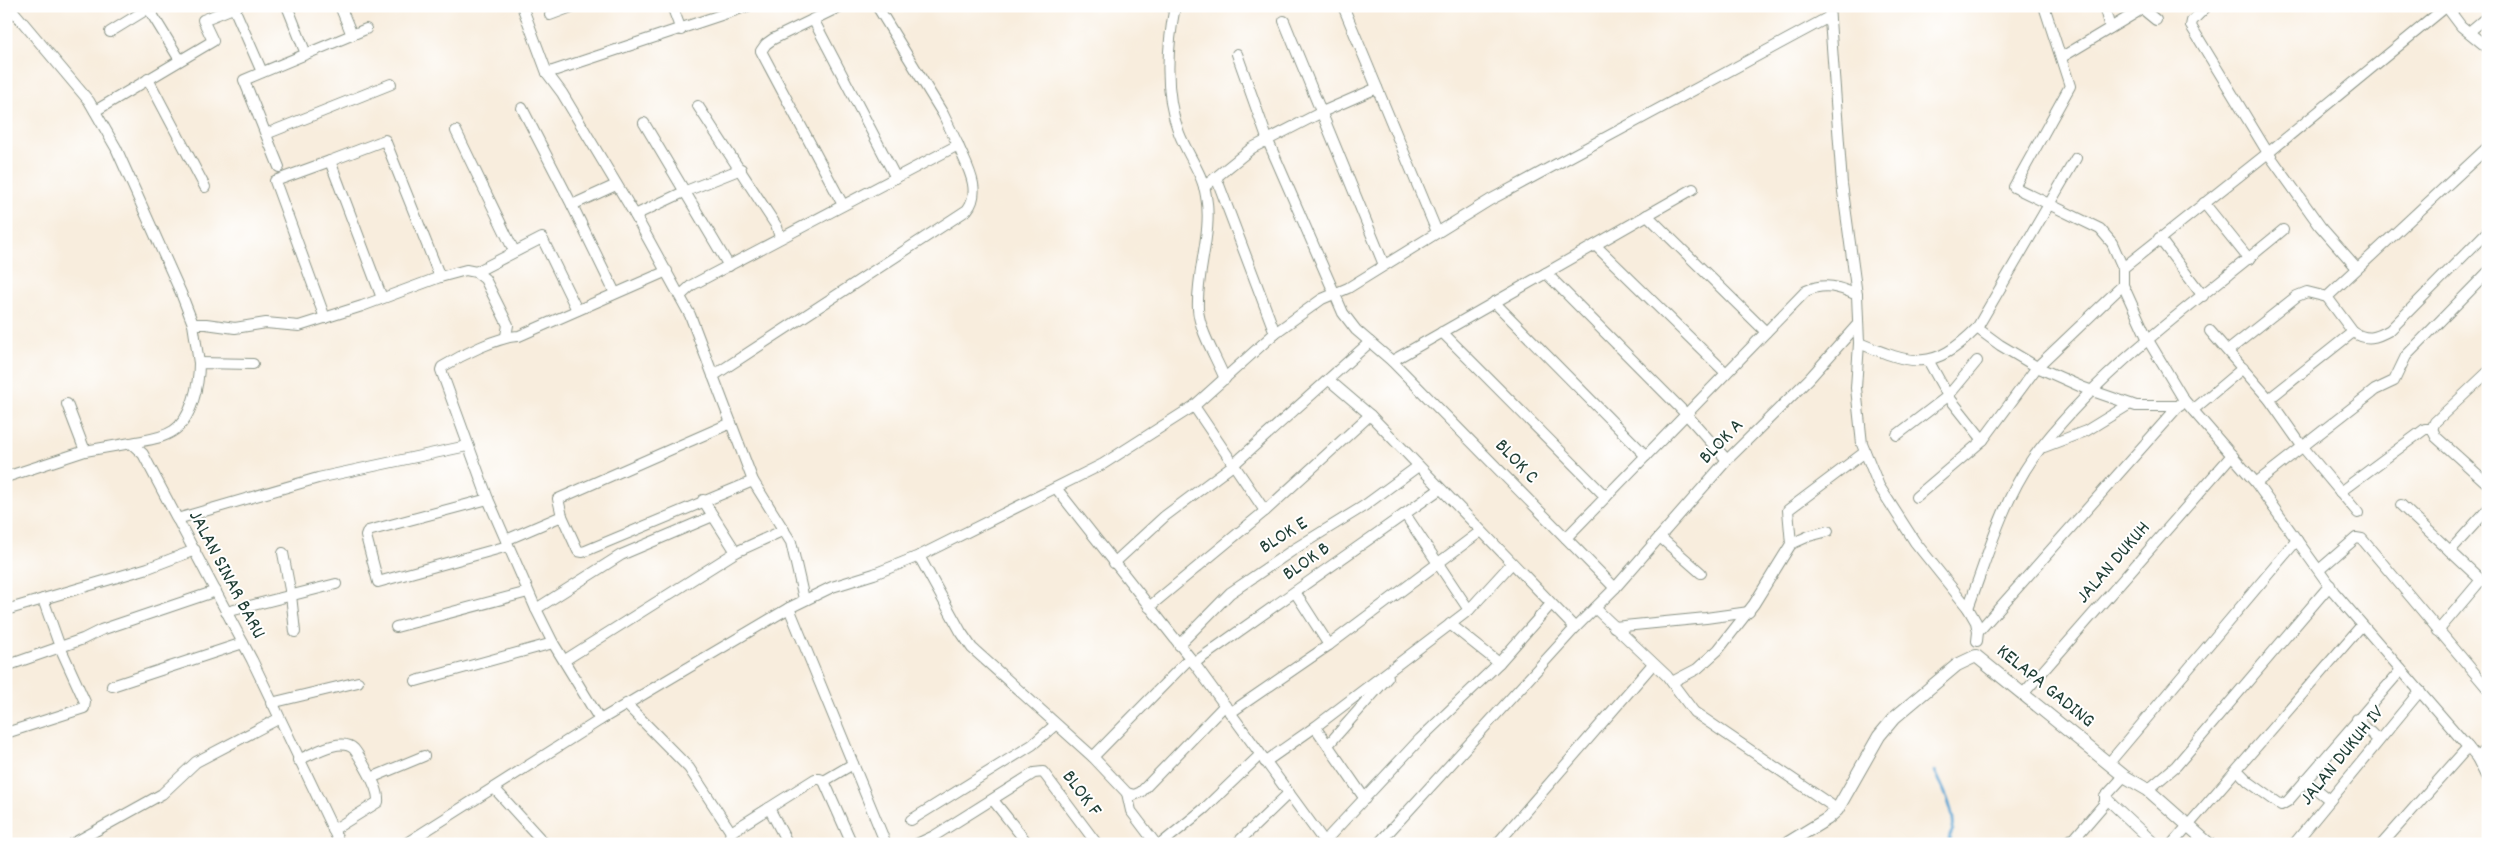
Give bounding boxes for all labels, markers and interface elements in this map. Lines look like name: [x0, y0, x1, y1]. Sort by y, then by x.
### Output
street label: BLOK A: [1693, 413, 1751, 471]
street label: BLOK C: [1488, 433, 1545, 491]
street label: JALAN SINAR BARU: [180, 506, 272, 644]
street label: BLOK E: [1255, 510, 1313, 562]
street label: JALAN DUKUH: [2070, 516, 2158, 610]
street label: BLOK B: [1277, 535, 1337, 589]
street label: KELAPA GADING: [1990, 639, 2100, 735]
street label: JALAN DUKUH IV: [2294, 700, 2392, 812]
street label: BLOK F: [1054, 765, 1108, 823]

